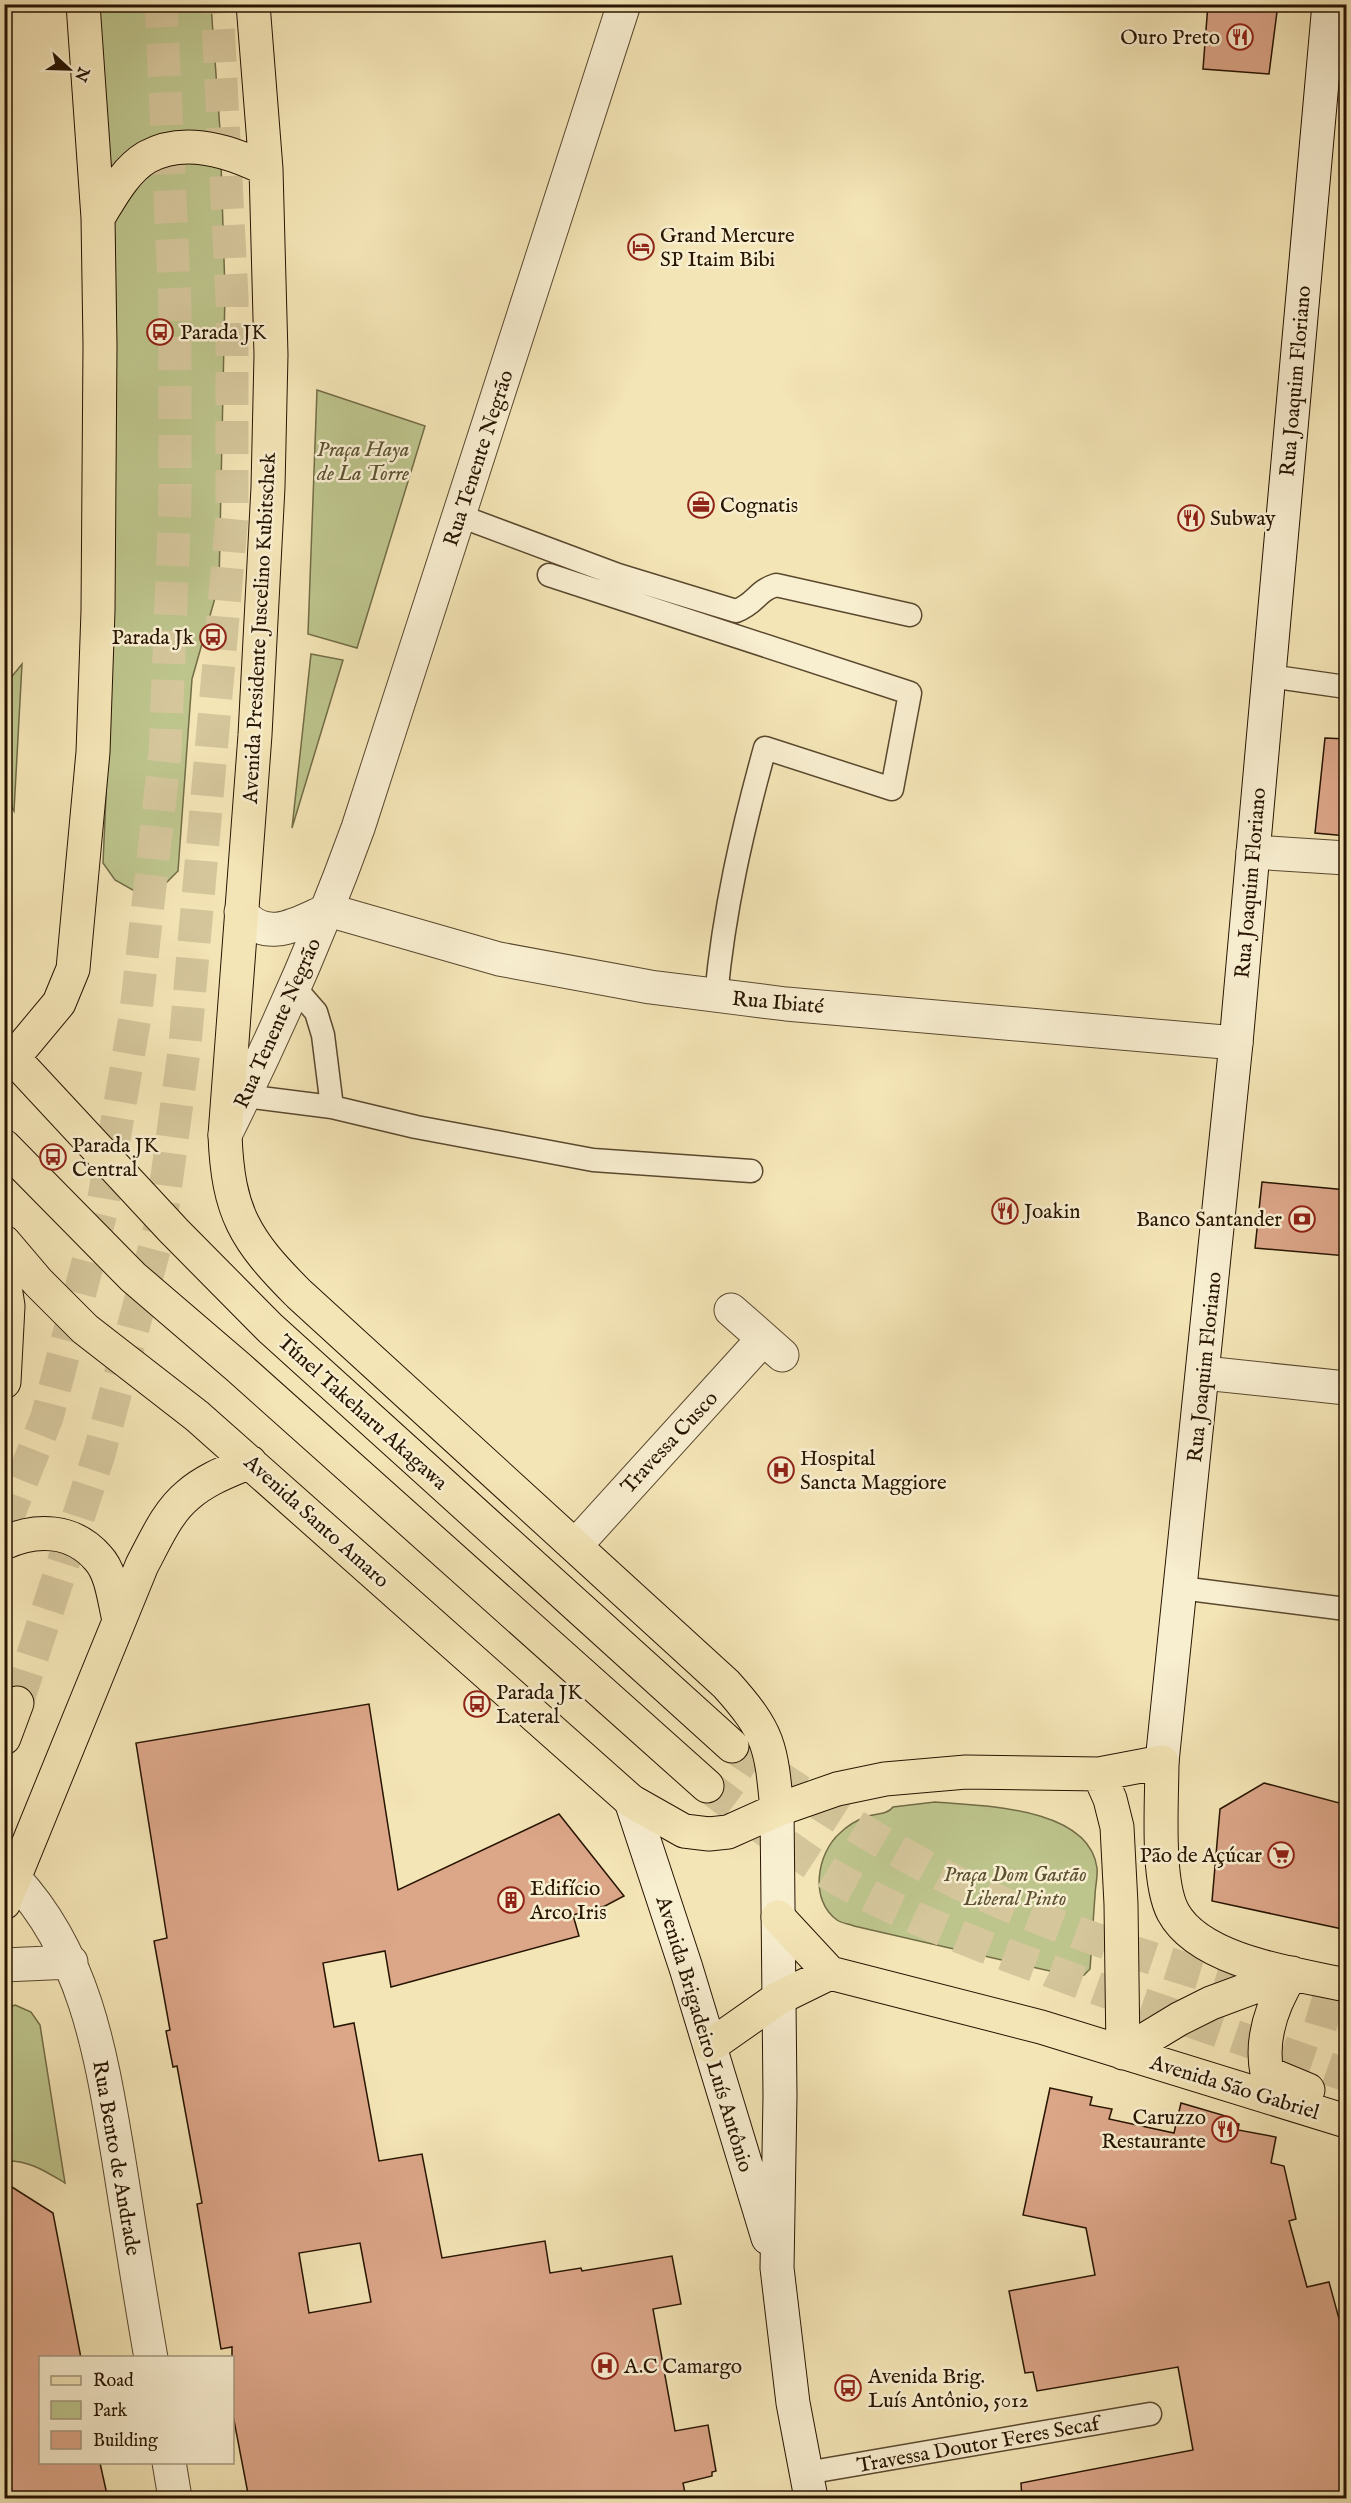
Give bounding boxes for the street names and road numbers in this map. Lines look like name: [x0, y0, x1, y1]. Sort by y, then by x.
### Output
street label: Rua Joaquim Floriano: [1275, 284, 1318, 478]
street label: Rua Tenente Negrão: [438, 367, 521, 550]
street label: Avenida Presidente Juscelino Kubitschek: [238, 451, 283, 805]
street label: Rua Joaquim Floriano: [1230, 786, 1273, 980]
street label: Rua Tenente Negrão: [229, 934, 328, 1113]
street label: Rua Ibiaté: [731, 986, 825, 1021]
street label: Rua Joaquim Floriano: [1182, 1270, 1229, 1464]
street label: Túnel Takeharu Akagawa: [271, 1329, 454, 1497]
street label: Travessa Cusco: [616, 1386, 725, 1500]
street label: Avenida Santo Amaro: [237, 1449, 394, 1595]
street label: Avenida Brigadeiro Luís Antônio: [648, 1892, 758, 2176]
street label: Avenida São Gabriel: [1146, 2050, 1323, 2127]
street label: Rua Bento de Andrade: [85, 2059, 146, 2258]
street label: Travessa Doutor Feres Secaf: [855, 2410, 1105, 2480]

